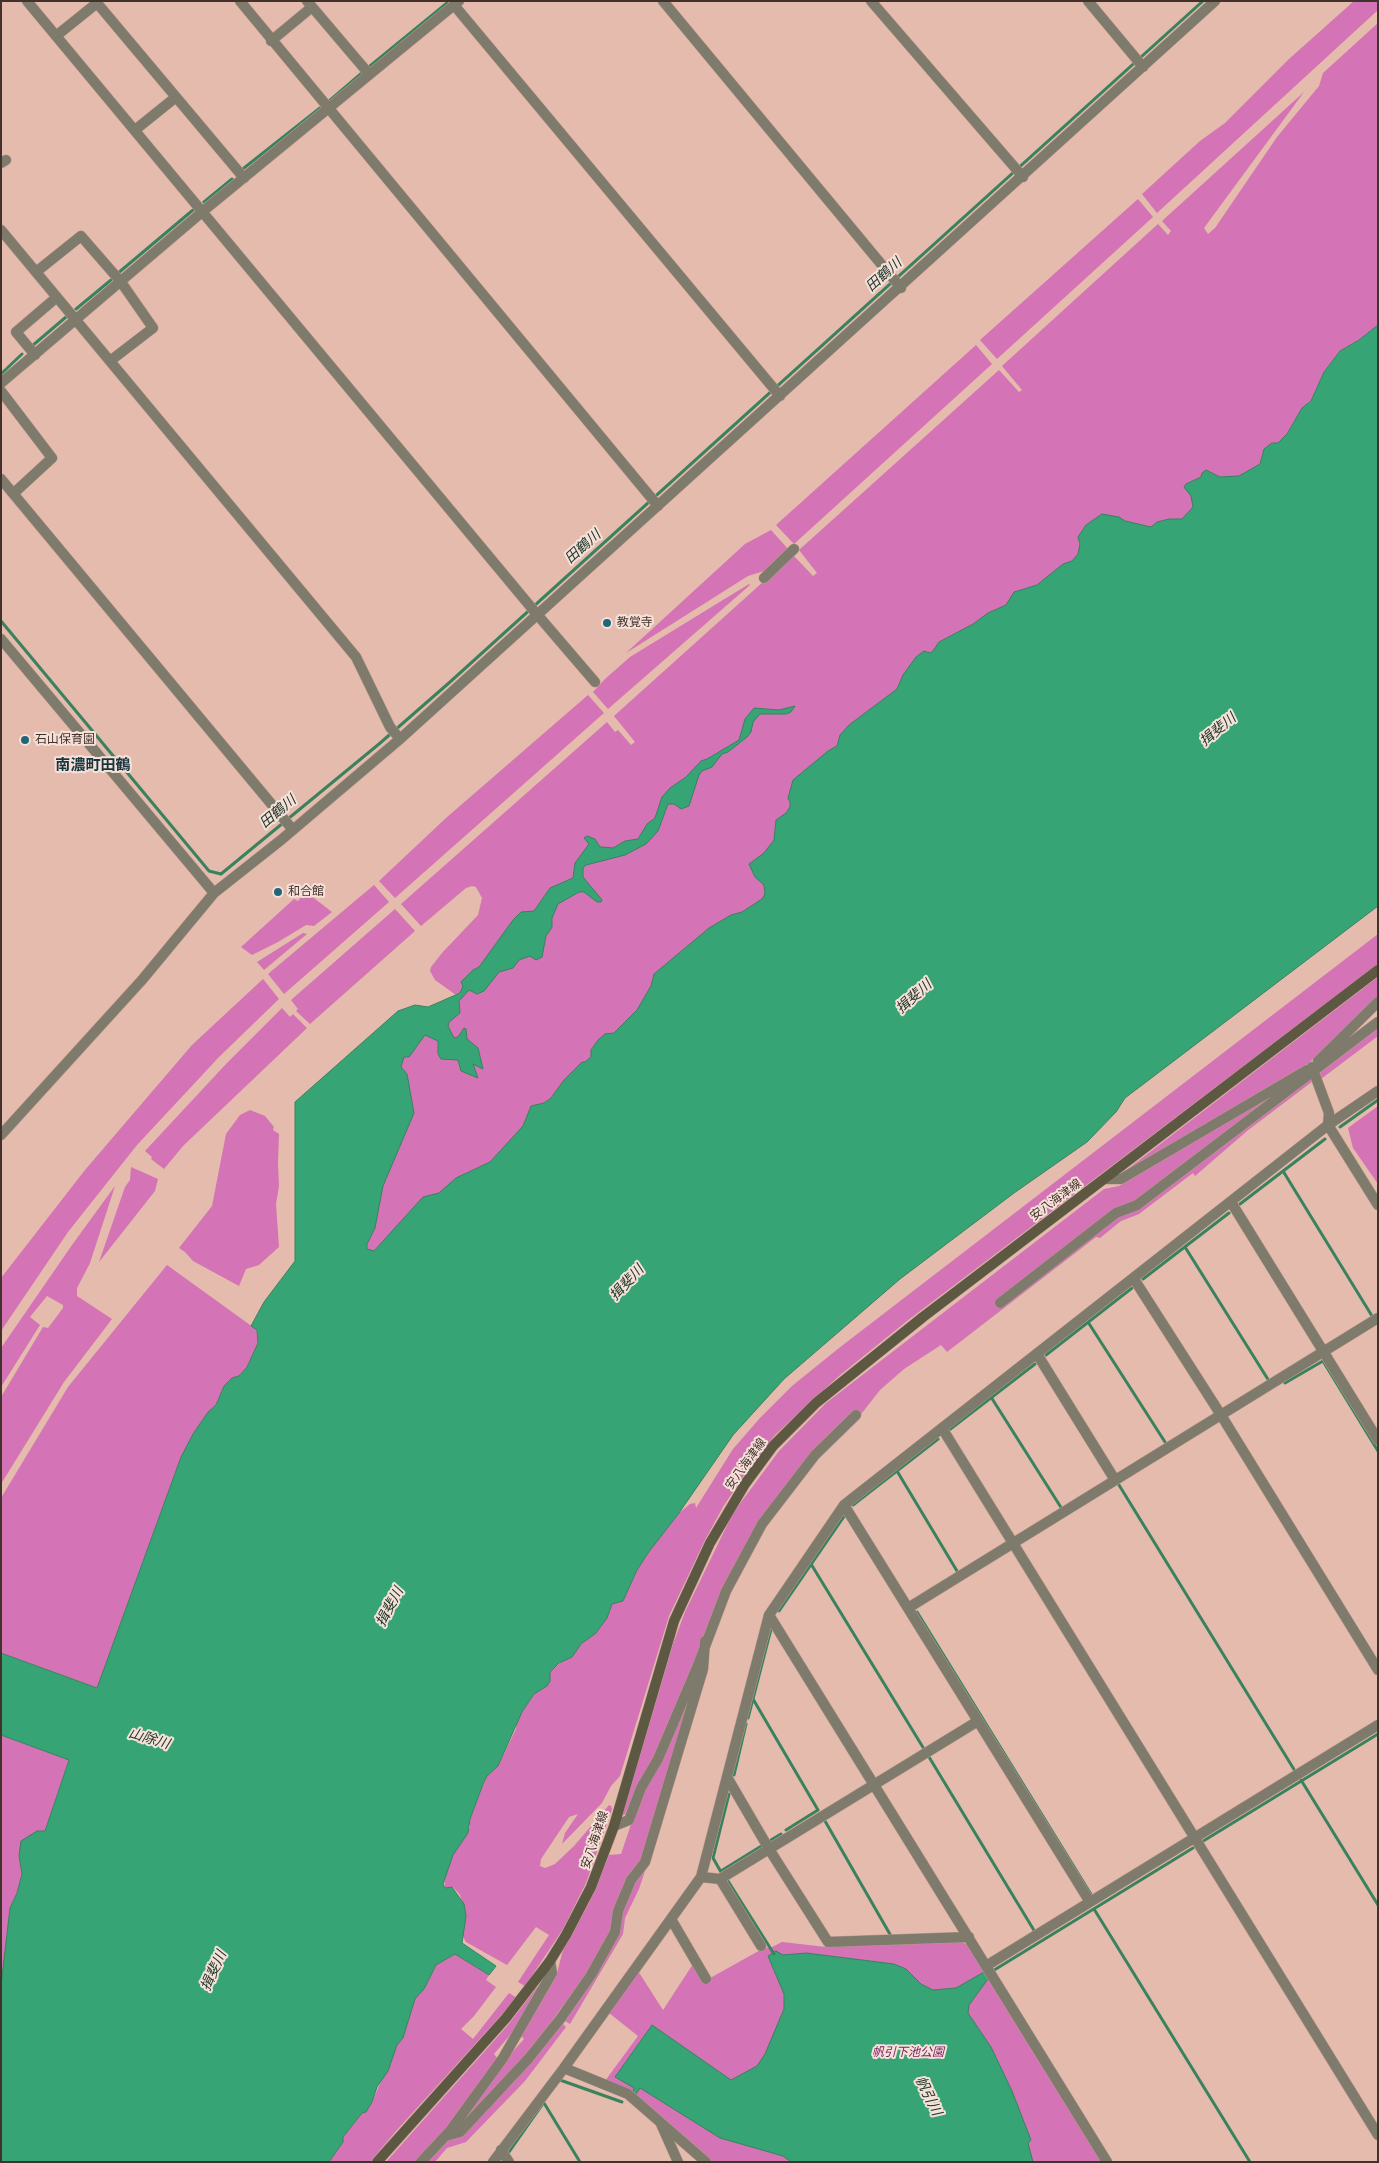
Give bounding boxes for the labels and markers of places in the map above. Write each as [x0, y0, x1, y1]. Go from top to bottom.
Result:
place label: 教覚寺 [617, 616, 653, 630]
marker: 教覚寺 [601, 617, 613, 629]
place label: 石山保育園 [35, 733, 95, 747]
marker: 石山保育園 [19, 734, 31, 746]
place label: 和合館 [288, 885, 324, 899]
marker: 和合館 [272, 886, 284, 898]

